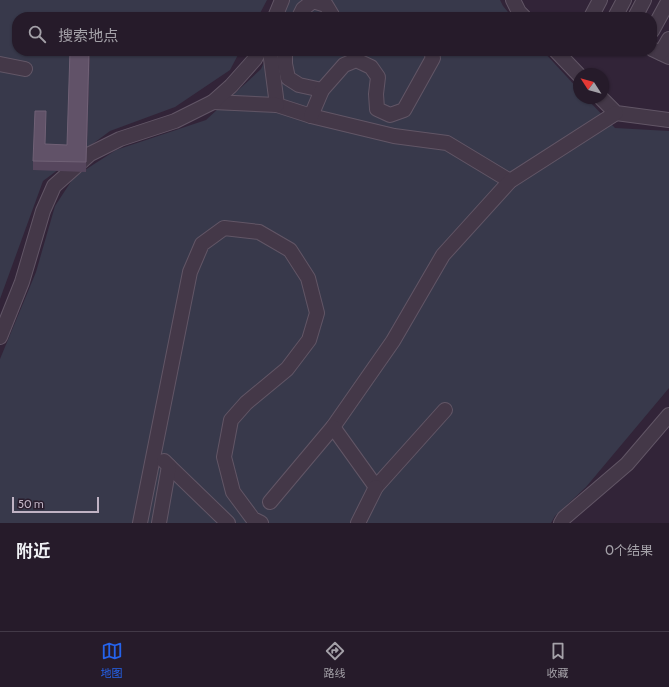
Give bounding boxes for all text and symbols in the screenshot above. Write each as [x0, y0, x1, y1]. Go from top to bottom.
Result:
search box [12, 12, 657, 56]
icon: search [26, 23, 48, 45]
text: 搜索地点 [58, 27, 118, 45]
north arrow [573, 68, 609, 104]
scale bar [12, 495, 99, 514]
text: 50 m [18, 497, 44, 511]
text: 附近 [16, 541, 50, 561]
text: 0个结果 [605, 542, 653, 558]
tab: 地图 [101, 640, 123, 680]
tab: 路线 [324, 640, 346, 680]
tab: 收藏 [547, 640, 569, 680]

